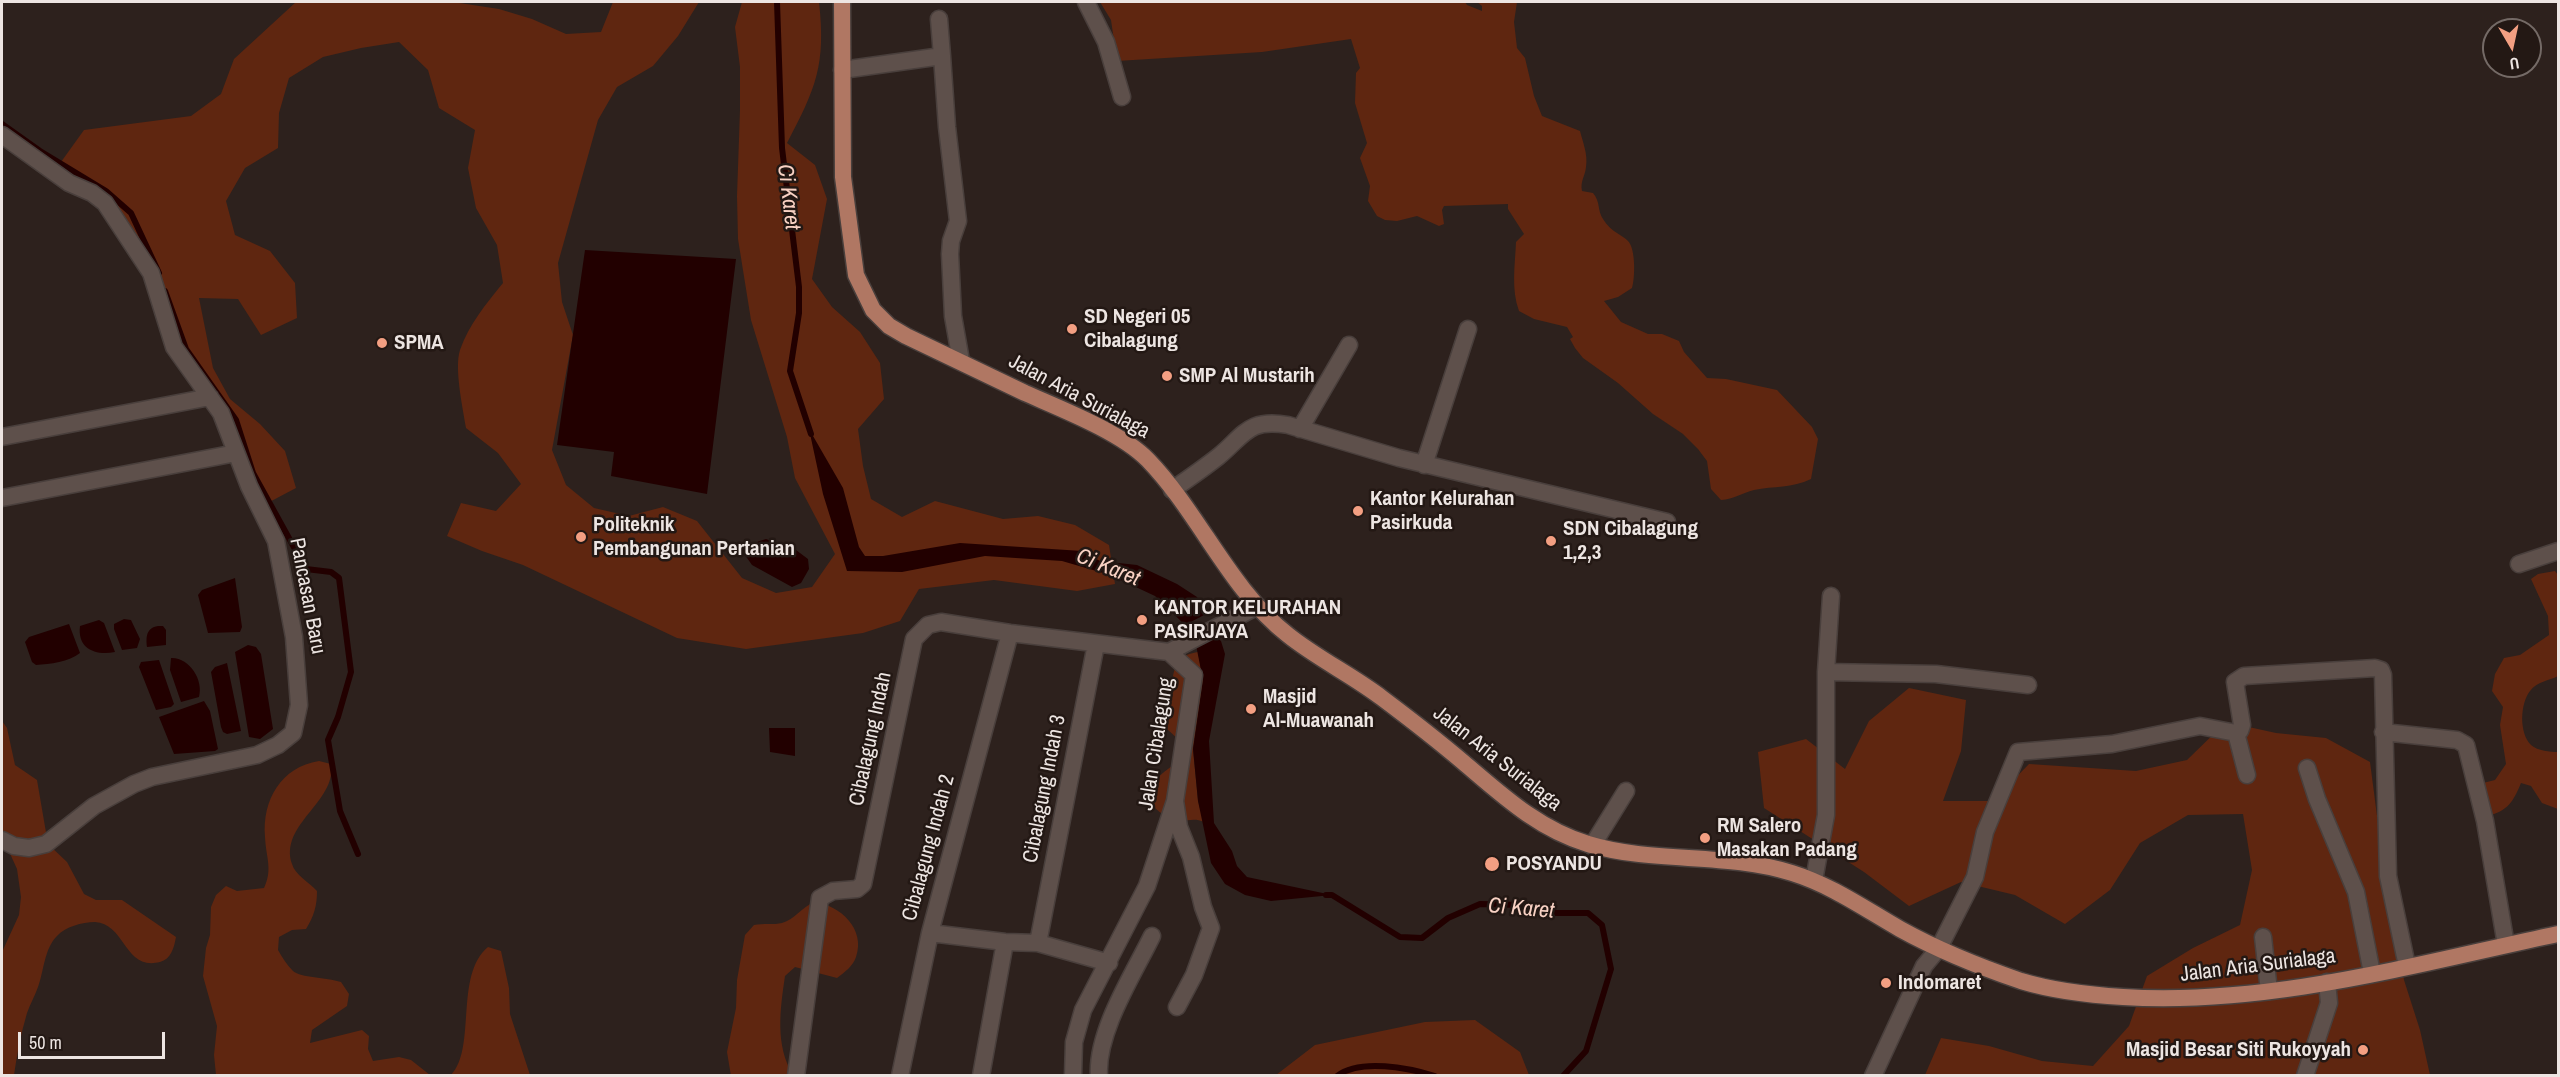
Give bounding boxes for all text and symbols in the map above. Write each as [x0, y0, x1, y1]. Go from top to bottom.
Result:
north arrow [2482, 18, 2542, 78]
text: U [2508, 52, 2521, 75]
water label: Ci Karet [771, 163, 805, 231]
place label: SD Negeri 05 Cibalagung [1084, 304, 1190, 354]
marker: SD Negeri 05 Cibalagung [1065, 322, 1079, 336]
place label: SPMA [394, 330, 444, 356]
marker: SPMA [375, 336, 389, 350]
street label: Jalan Aria Surialaga [1004, 349, 1154, 445]
place label: SMP Al Mustarih [1179, 363, 1315, 389]
marker: SMP Al Mustarih [1160, 369, 1174, 383]
place label: Kantor Kelurahan Pasirkuda [1370, 486, 1514, 536]
marker: Kantor Kelurahan Pasirkuda [1351, 504, 1365, 518]
place label: Politeknik Pembangunan Pertanian [593, 512, 795, 562]
place label: SDN Cibalagung 1,2,3 [1563, 516, 1698, 566]
marker: Politeknik Pembangunan Pertanian [574, 530, 588, 544]
marker: SDN Cibalagung 1,2,3 [1544, 534, 1558, 548]
street label: Pancasan Baru [283, 536, 331, 656]
water label: Ci Karet [1072, 543, 1144, 593]
place label: KANTOR KELURAHAN PASIRJAYA [1154, 595, 1341, 645]
marker: KANTOR KELURAHAN PASIRJAYA [1135, 613, 1149, 627]
street label: Cibalagung Indah [845, 670, 897, 808]
street label: Jalan Cibalagung [1134, 676, 1180, 812]
place label: Masjid Al-Muawanah [1263, 684, 1374, 734]
street label: Jalan Aria Surialaga [1428, 701, 1566, 817]
marker: Masjid Al-Muawanah [1244, 702, 1258, 716]
street label: Cibalagung Indah 3 [1018, 713, 1072, 865]
street label: Cibalagung Indah 2 [897, 772, 961, 924]
place label: RM Salero Masakan Padang [1717, 813, 1857, 863]
marker: RM Salero Masakan Padang [1698, 831, 1712, 845]
place label: POSYANDU [1506, 851, 1602, 877]
marker: POSYANDU [1483, 855, 1501, 873]
water label: Ci Karet [1487, 893, 1555, 925]
street label: Jalan Aria Surialaga [2179, 944, 2337, 988]
place label: Indomaret [1898, 970, 1981, 996]
marker: Indomaret [1879, 976, 1893, 990]
scale bar [21, 1020, 168, 1058]
text: 50 m [29, 1030, 62, 1055]
place label: Masjid Besar Siti Rukoyyah [2126, 1037, 2351, 1063]
marker: Masjid Besar Siti Rukoyyah [2356, 1043, 2370, 1057]

